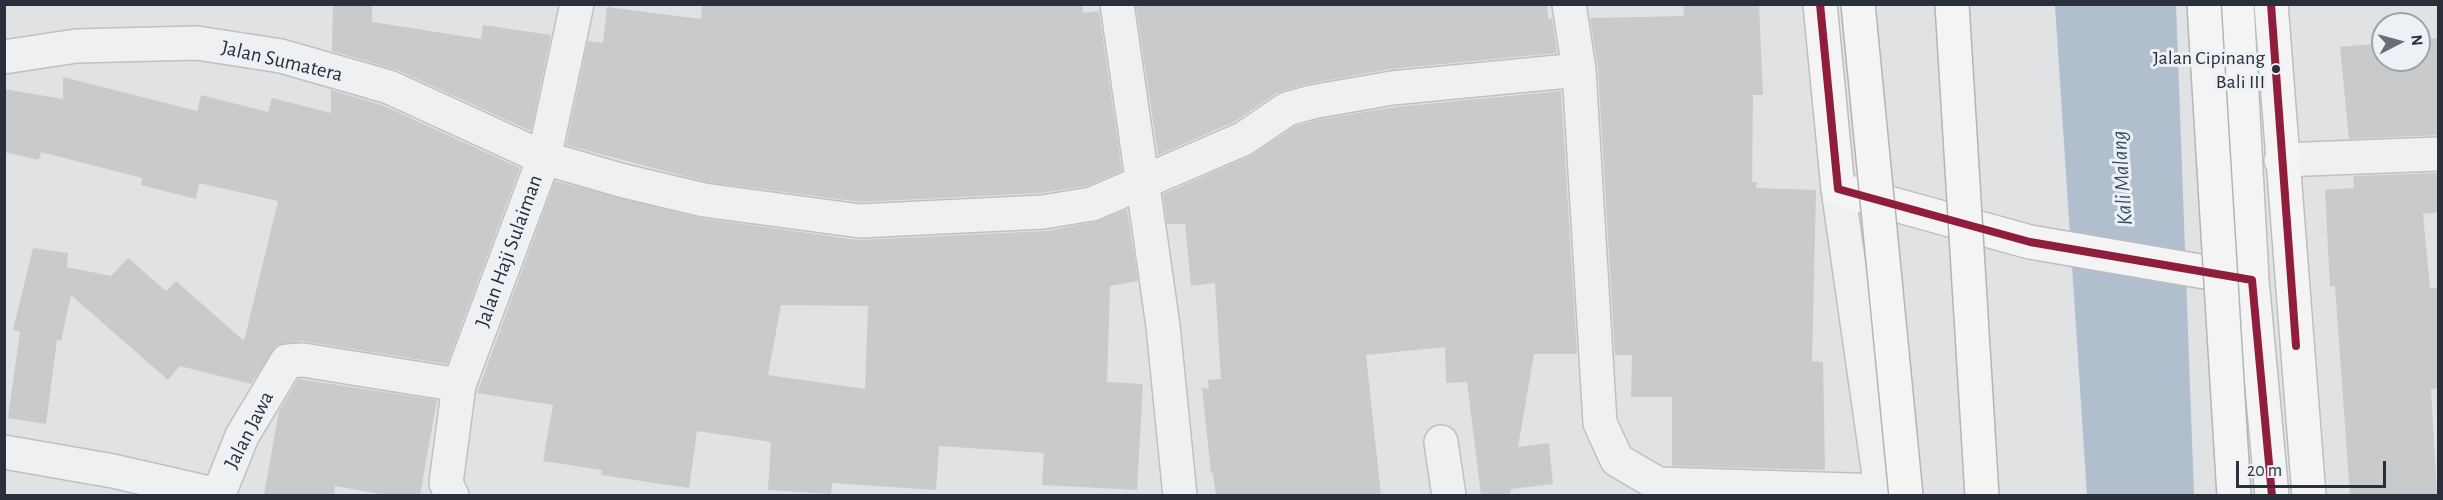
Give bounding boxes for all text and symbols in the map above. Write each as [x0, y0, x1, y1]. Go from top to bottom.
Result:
north arrow [2371, 12, 2431, 72]
text: N [2408, 34, 2425, 47]
street label: Jalan Sumatera [219, 35, 345, 87]
place label: Jalan Cipinang Bali III [2153, 46, 2265, 93]
marker: Jalan Cipinang Bali III [2270, 63, 2282, 75]
water label: Kali Malang [2106, 130, 2138, 226]
street label: Jalan Haji Sulaiman [470, 171, 548, 331]
street label: Jalan Jawa [219, 387, 279, 473]
scale bar [2239, 449, 2389, 487]
text: 20 m [2247, 462, 2282, 480]

